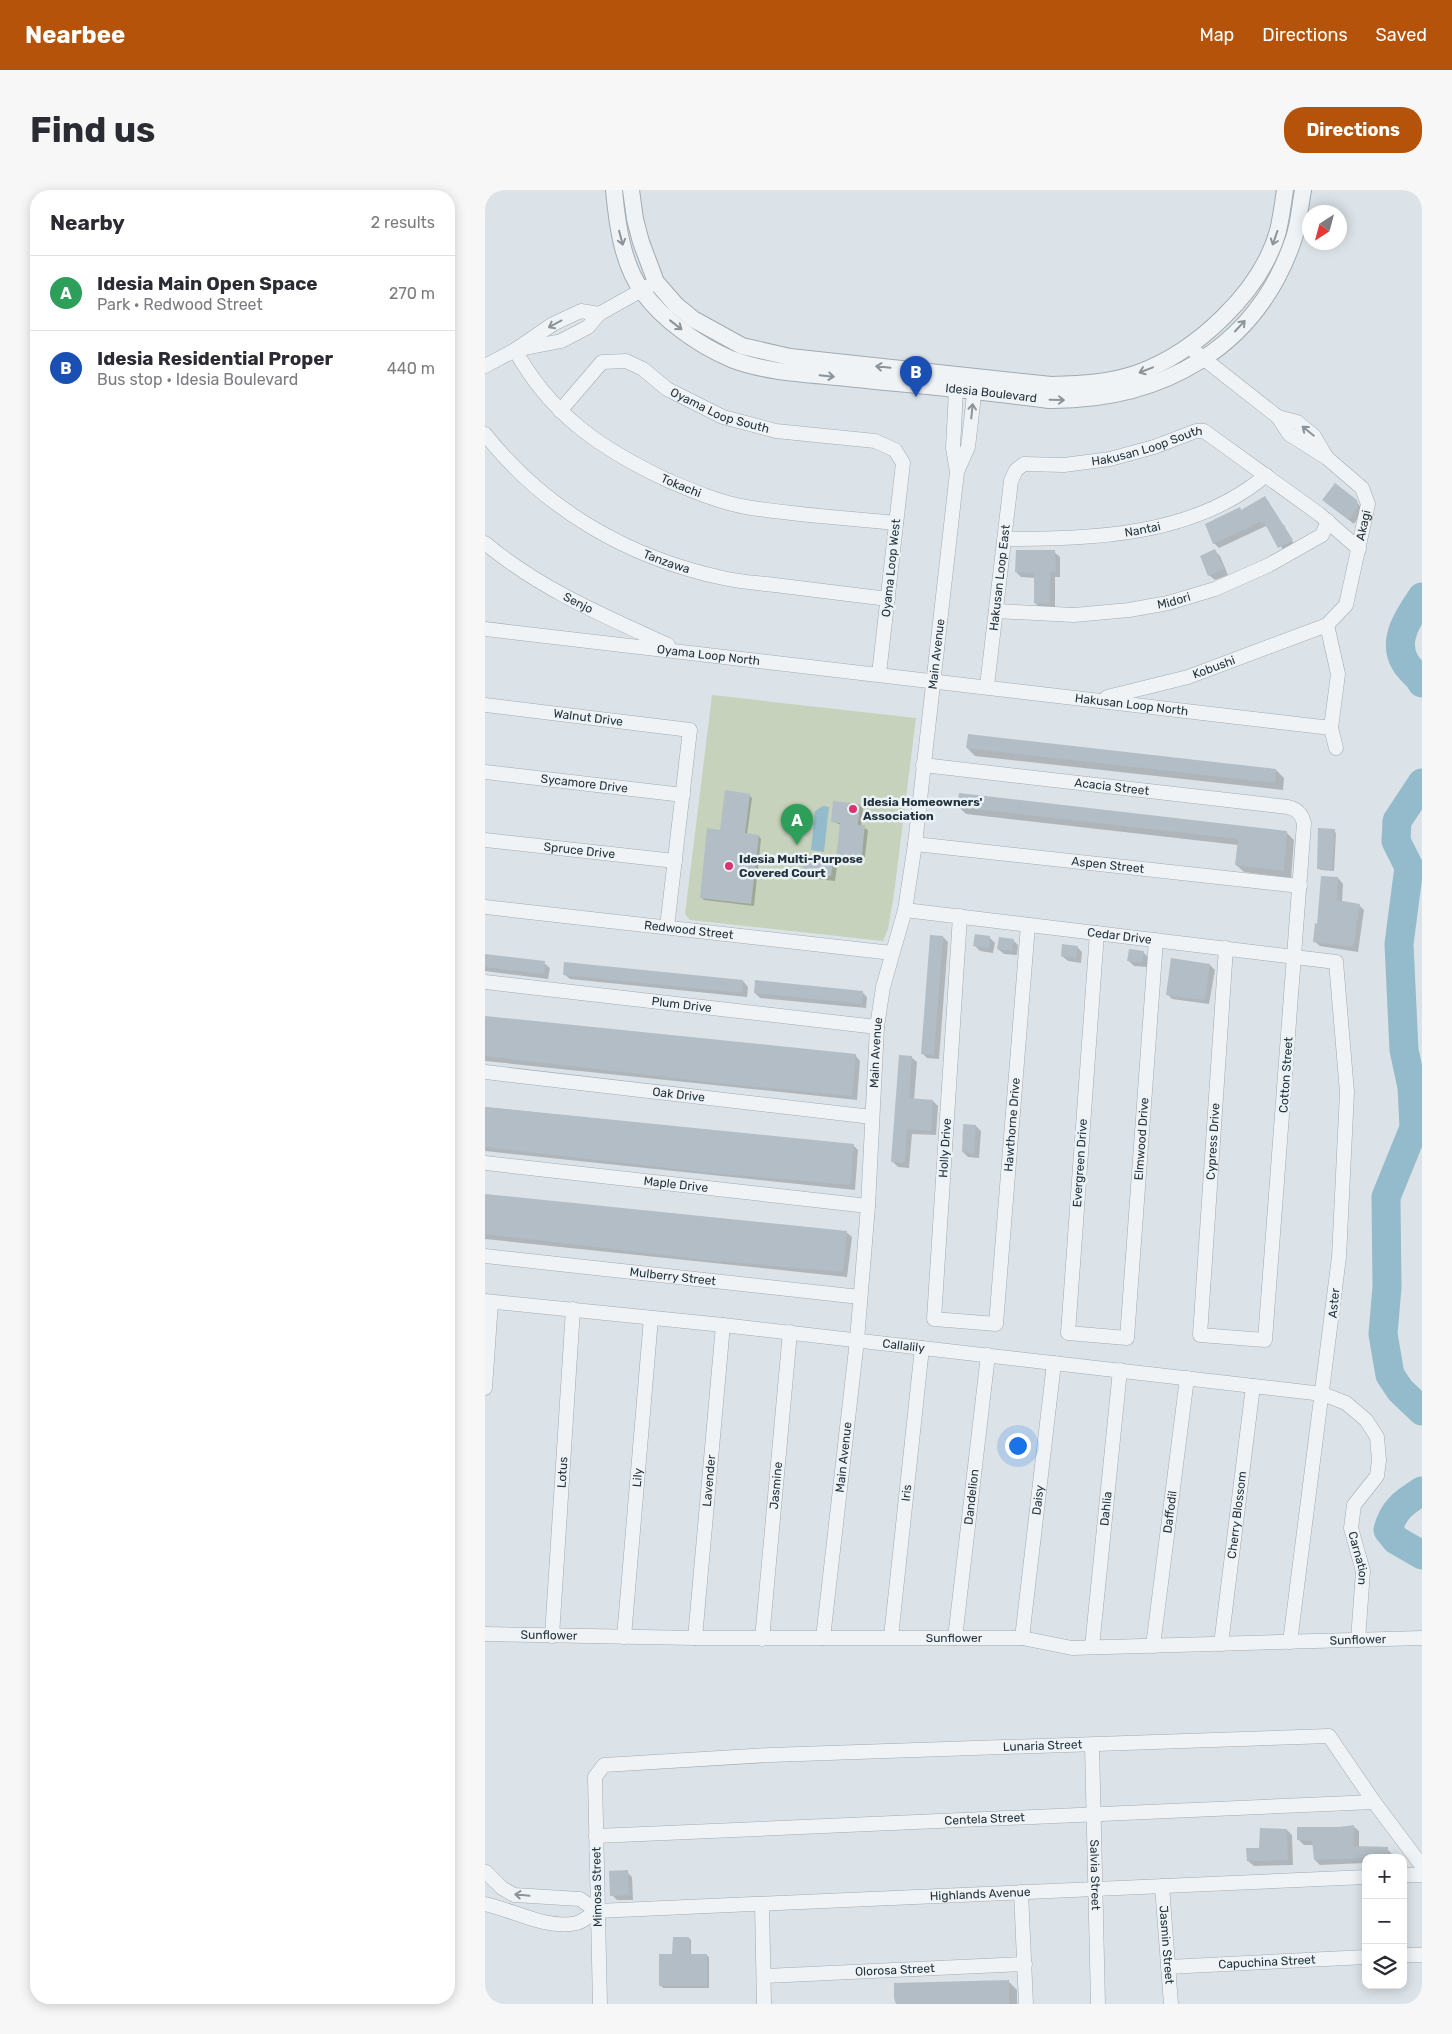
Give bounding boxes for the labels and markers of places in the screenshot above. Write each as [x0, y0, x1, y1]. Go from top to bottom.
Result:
pin: B [900, 356, 932, 397]
place label: Idesia Homeowners' Association [863, 795, 983, 823]
marker: Idesia Homeowners' Association [847, 803, 859, 815]
pin: A [781, 804, 813, 845]
place label: Idesia Multi-Purpose Covered Court [739, 852, 863, 880]
marker: Idesia Multi-Purpose Covered Court [723, 860, 735, 872]

